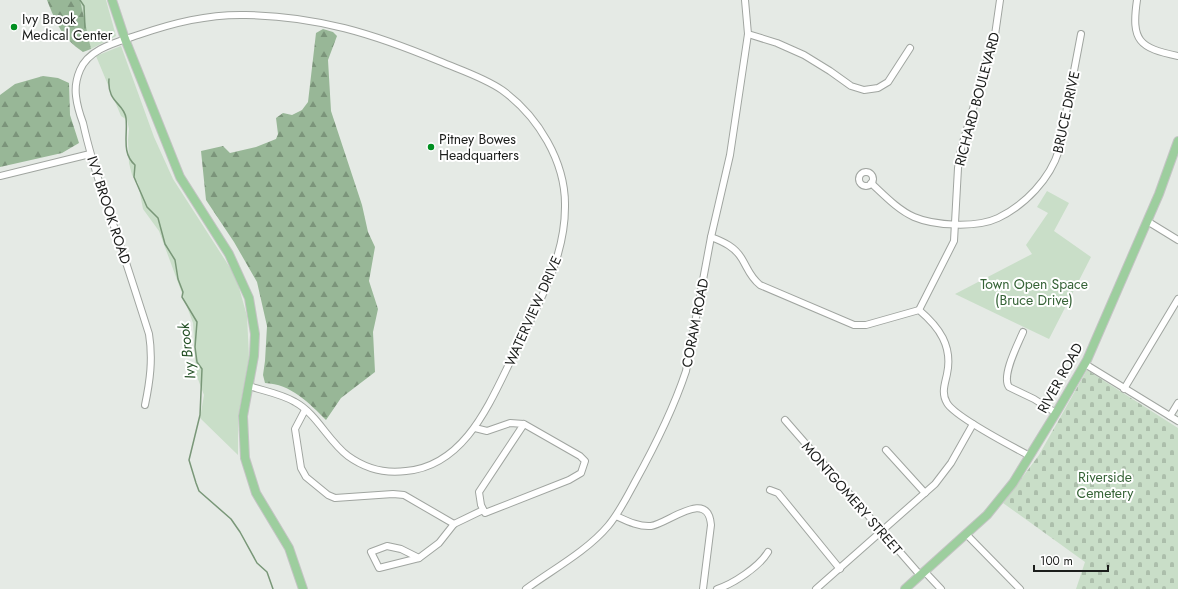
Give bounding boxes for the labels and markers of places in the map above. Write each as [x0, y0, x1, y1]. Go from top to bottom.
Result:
place label: Ivy Brook Medical Center [22, 9, 113, 45]
marker: Ivy Brook Medical Center [9, 22, 19, 32]
place label: Pitney Bowes Headquarters [439, 129, 519, 165]
marker: Pitney Bowes Headquarters [426, 142, 436, 152]

